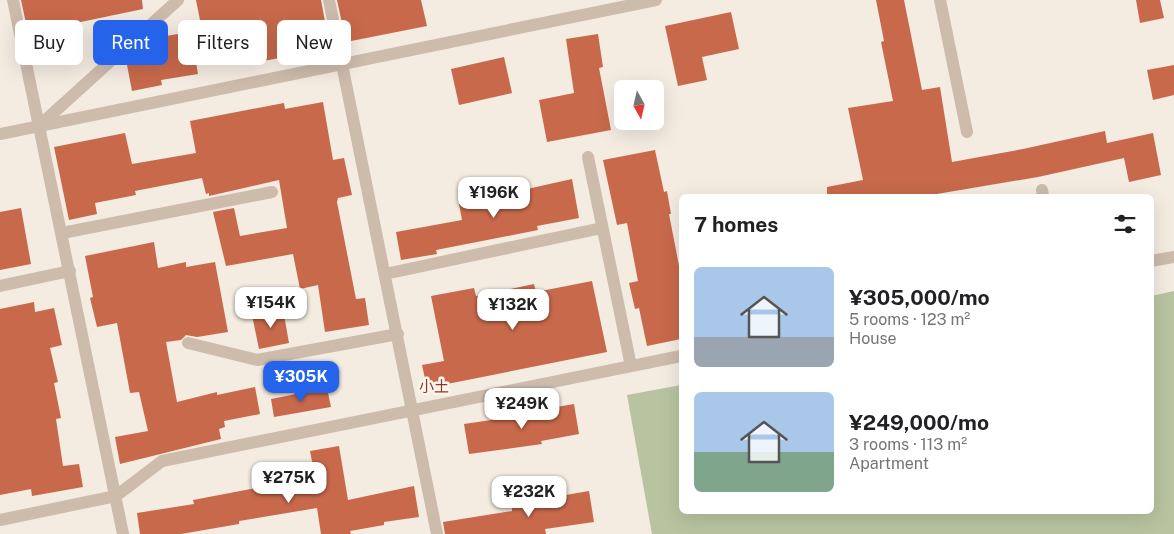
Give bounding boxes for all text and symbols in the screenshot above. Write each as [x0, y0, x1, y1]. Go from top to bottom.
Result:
chip: Buy [15, 20, 83, 65]
chip: Rent [93, 20, 168, 65]
chip: Filters [178, 20, 267, 65]
chip: New [277, 20, 351, 65]
north arrow [614, 80, 664, 130]
map controls [614, 80, 664, 130]
pin: ¥196K [459, 176, 529, 219]
text: ¥196K [469, 183, 519, 202]
icon: filters [1111, 210, 1139, 238]
text: 7 homes [694, 212, 778, 237]
text: ¥305,000/mo [849, 285, 990, 310]
pin: ¥154K [236, 286, 306, 329]
icon: home [734, 287, 794, 347]
pin: ¥132K [478, 288, 548, 331]
text: ¥154K [246, 293, 296, 312]
text: ¥132K [488, 295, 538, 314]
text: 5 rooms · 123 m² [849, 310, 970, 329]
text: House [849, 329, 897, 348]
pin: ¥305K [266, 360, 336, 403]
text: ¥305K [274, 367, 328, 386]
district label: 小土 [419, 378, 449, 395]
pin: ¥249K [487, 388, 557, 430]
text: ¥249K [495, 394, 549, 413]
text: ¥249,000/mo [849, 410, 989, 435]
icon: home [734, 412, 794, 472]
text: 3 rooms · 113 m² [849, 435, 967, 454]
text: Apartment [849, 454, 929, 473]
pin: ¥275K [254, 462, 324, 504]
text: ¥275K [263, 468, 316, 487]
pin: ¥232K [494, 476, 564, 518]
text: ¥232K [503, 482, 555, 501]

